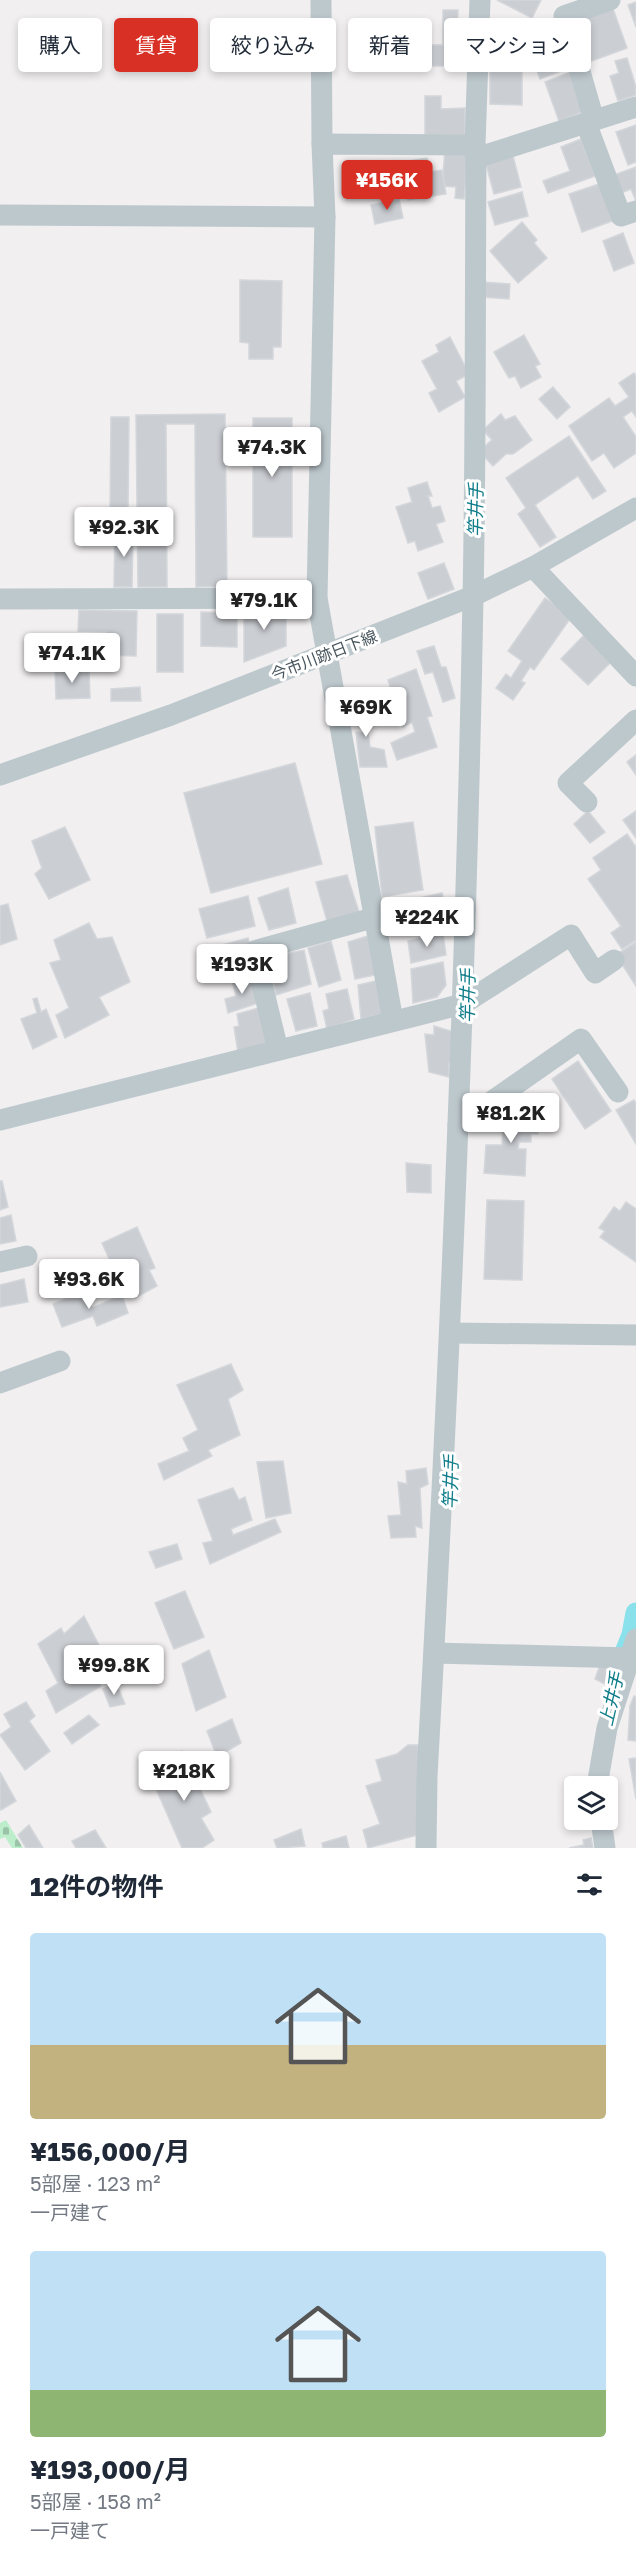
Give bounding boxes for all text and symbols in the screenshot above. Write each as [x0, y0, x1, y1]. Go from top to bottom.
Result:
chip: 購入 [18, 18, 102, 72]
chip: 賃貸 [114, 18, 198, 72]
chip: 絞り込み [210, 18, 336, 72]
chip: 新着 [348, 18, 432, 72]
chip: マンション [444, 18, 591, 72]
pin: ¥156K [345, 160, 429, 211]
text: ¥156K [356, 167, 418, 191]
pin: ¥74.3K [223, 427, 321, 478]
text: ¥74.3K [237, 434, 307, 458]
water label: 竿井手 [464, 482, 486, 537]
pin: ¥92.3K [75, 507, 173, 558]
text: ¥92.3K [88, 514, 160, 538]
pin: ¥79.1K [215, 580, 313, 631]
text: ¥79.1K [230, 587, 298, 611]
street label: 今市川跡日下線 [268, 626, 380, 684]
pin: ¥74.1K [23, 633, 121, 684]
text: ¥74.1K [38, 640, 106, 664]
pin: ¥69K [330, 687, 402, 738]
text: ¥69K [339, 694, 393, 718]
pin: ¥224K [385, 897, 469, 948]
text: ¥224K [395, 904, 459, 928]
pin: ¥193K [200, 944, 284, 995]
text: ¥193K [211, 951, 273, 975]
water label: 竿井手 [456, 968, 478, 1023]
pin: ¥81.2K [462, 1093, 560, 1144]
text: ¥81.2K [476, 1100, 546, 1124]
pin: ¥93.6K [40, 1259, 138, 1310]
text: ¥93.6K [53, 1266, 125, 1290]
water label: 竿井手 [438, 1454, 462, 1509]
pin: ¥99.8K [65, 1645, 163, 1696]
text: ¥99.8K [78, 1652, 150, 1676]
water label: 上井手 [594, 1669, 628, 1728]
pin: ¥218K [142, 1751, 226, 1802]
text: ¥218K [153, 1758, 216, 1782]
map controls [564, 1776, 618, 1830]
button: layers [564, 1776, 618, 1830]
icon: filters [573, 1868, 606, 1901]
text: 12件の物件 [30, 1871, 163, 1902]
icon: home [264, 1972, 372, 2080]
text: ¥156,000/月 [30, 2136, 190, 2167]
text: 5部屋 · 123 m² [30, 2171, 161, 2195]
text: 一戸建て [30, 2200, 110, 2224]
icon: home [264, 2290, 372, 2398]
text: ¥193,000/月 [30, 2454, 190, 2485]
text: 5部屋 · 158 m² [30, 2489, 161, 2513]
text: 一戸建て [30, 2518, 110, 2542]

